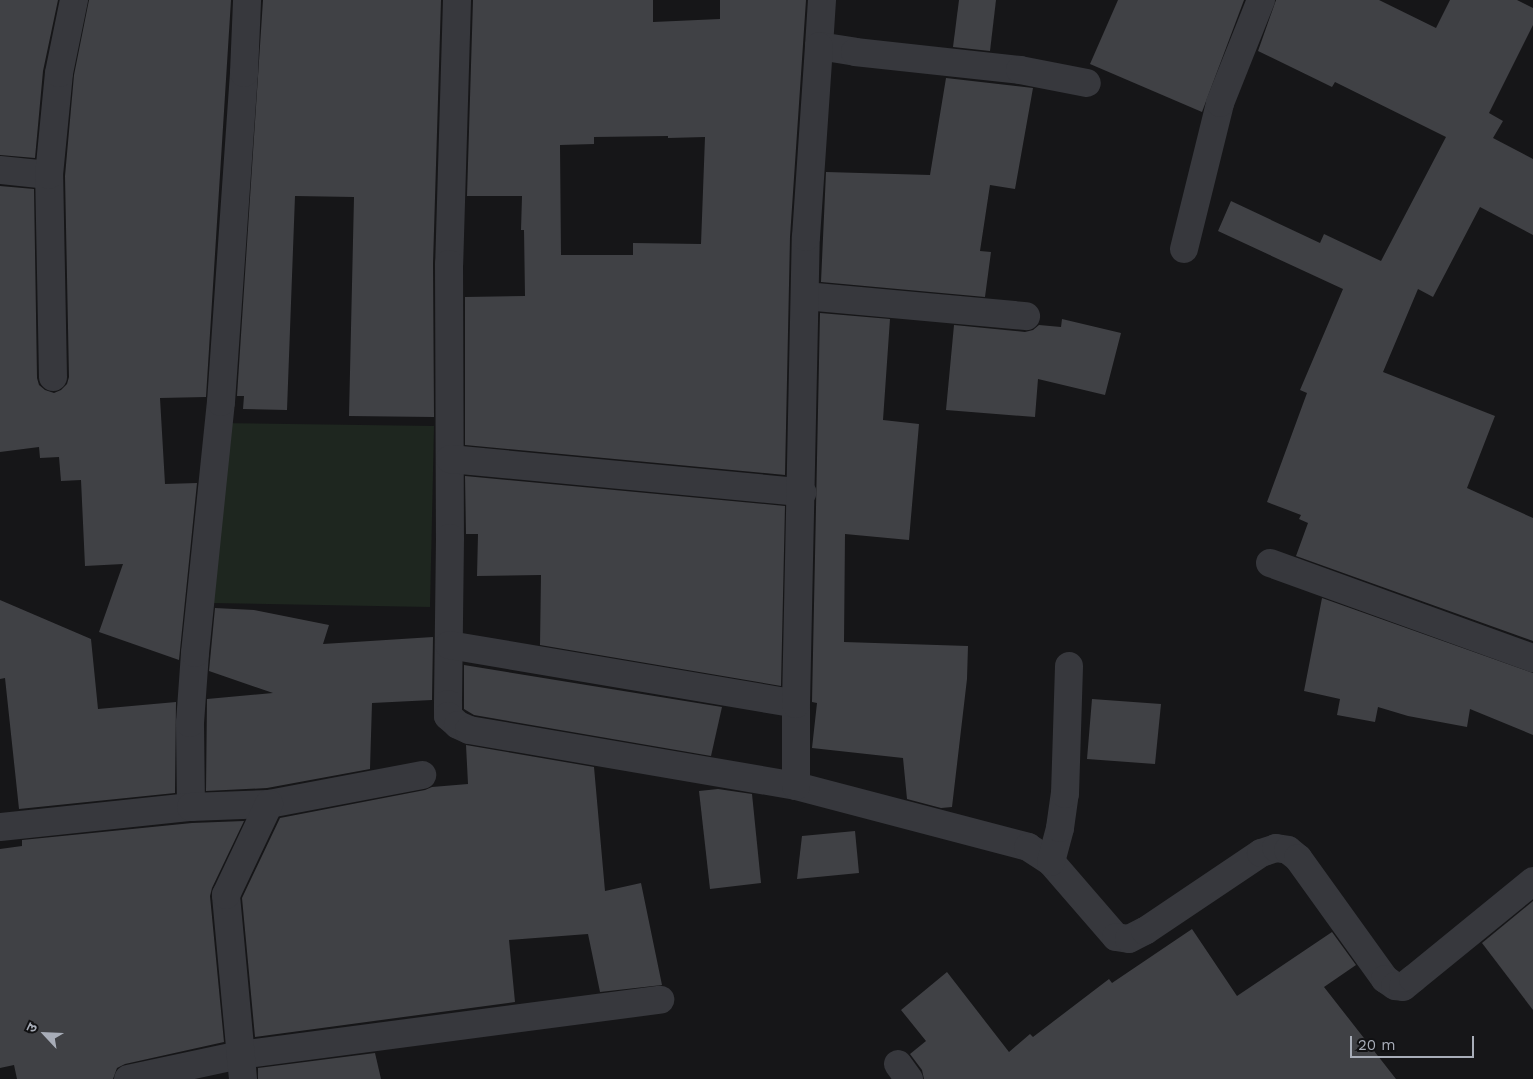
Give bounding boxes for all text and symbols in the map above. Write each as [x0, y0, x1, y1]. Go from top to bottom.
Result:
north arrow [20, 1009, 70, 1059]
text: उ [22, 1021, 40, 1035]
scale bar [1353, 1026, 1477, 1058]
text: 20 m [1358, 1036, 1396, 1054]

